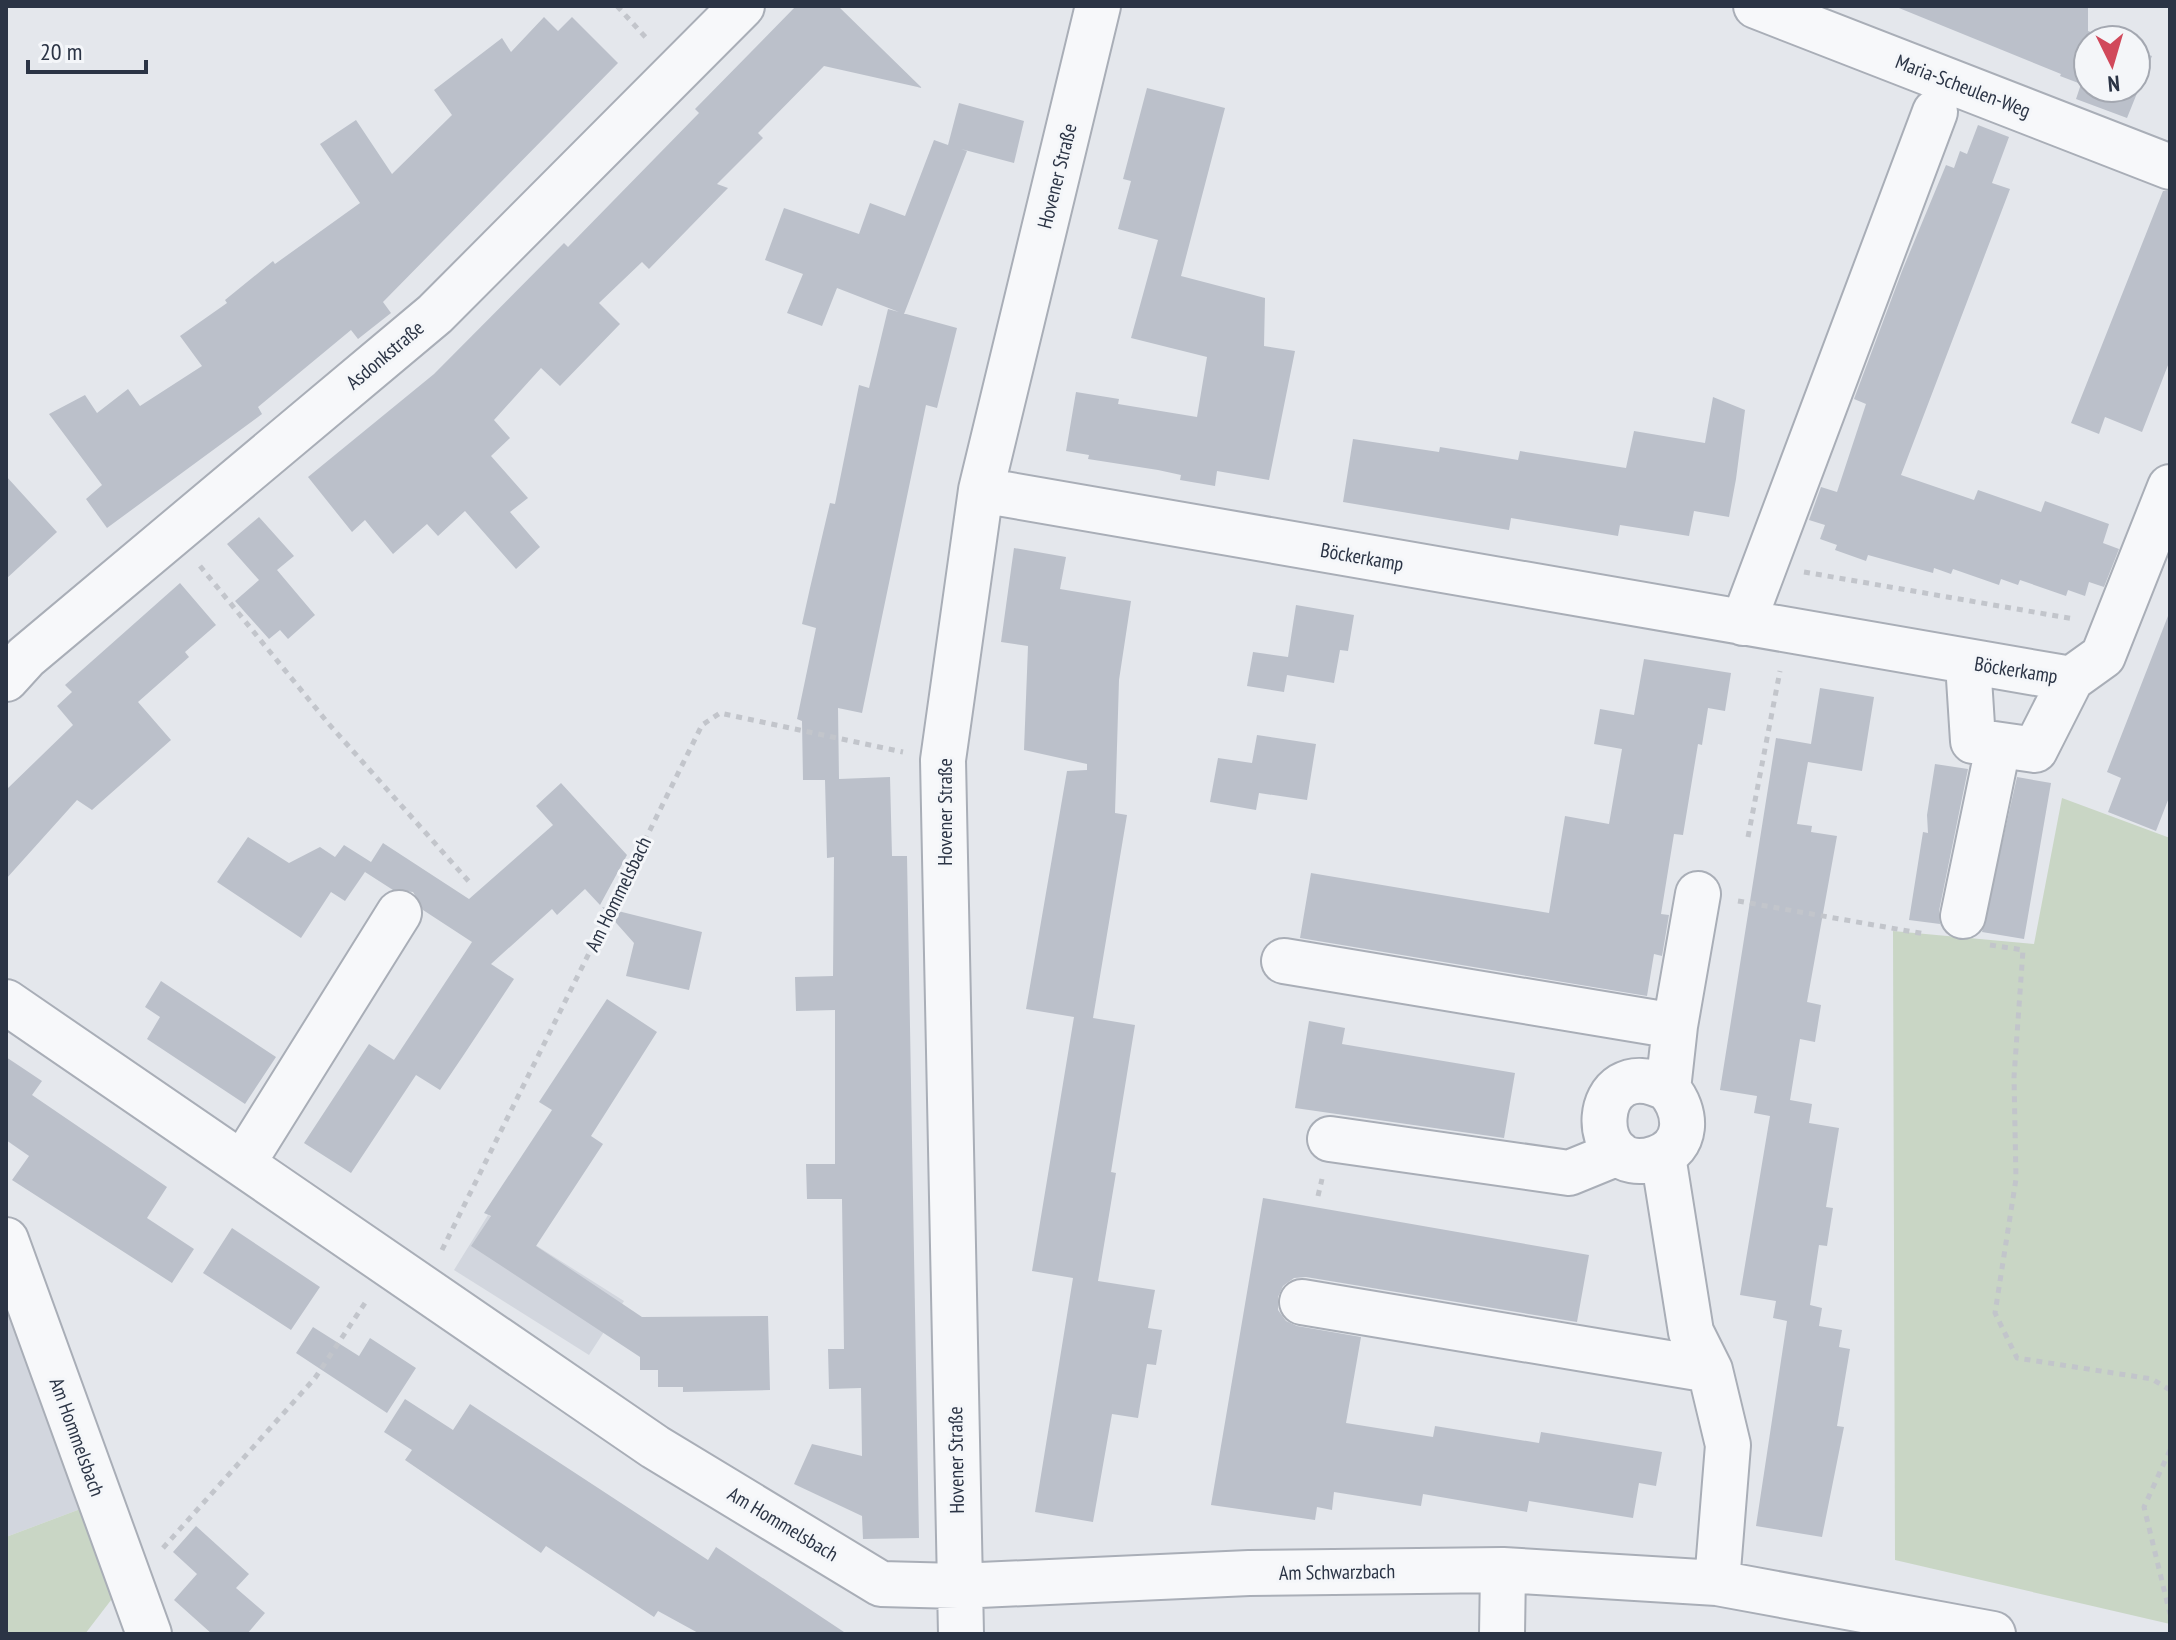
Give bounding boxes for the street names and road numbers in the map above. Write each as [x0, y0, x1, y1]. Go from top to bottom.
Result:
street label: Maria-Scheulen-Weg [1892, 48, 2034, 124]
street label: Hovener Straße [1031, 121, 1083, 231]
street label: Asdonkstraße [341, 315, 429, 395]
street label: Böckerkamp [1318, 537, 1406, 577]
street label: Böckerkamp [1972, 651, 2060, 689]
street label: Hovener Straße [932, 758, 958, 866]
street label: Am Hommelsbach [579, 832, 657, 956]
street label: Am Hommelsbach [44, 1374, 110, 1500]
street label: Hovener Straße [942, 1406, 970, 1514]
street label: Am Hommelsbach [723, 1481, 843, 1567]
street label: Am Schwarzbach [1279, 1558, 1395, 1586]

